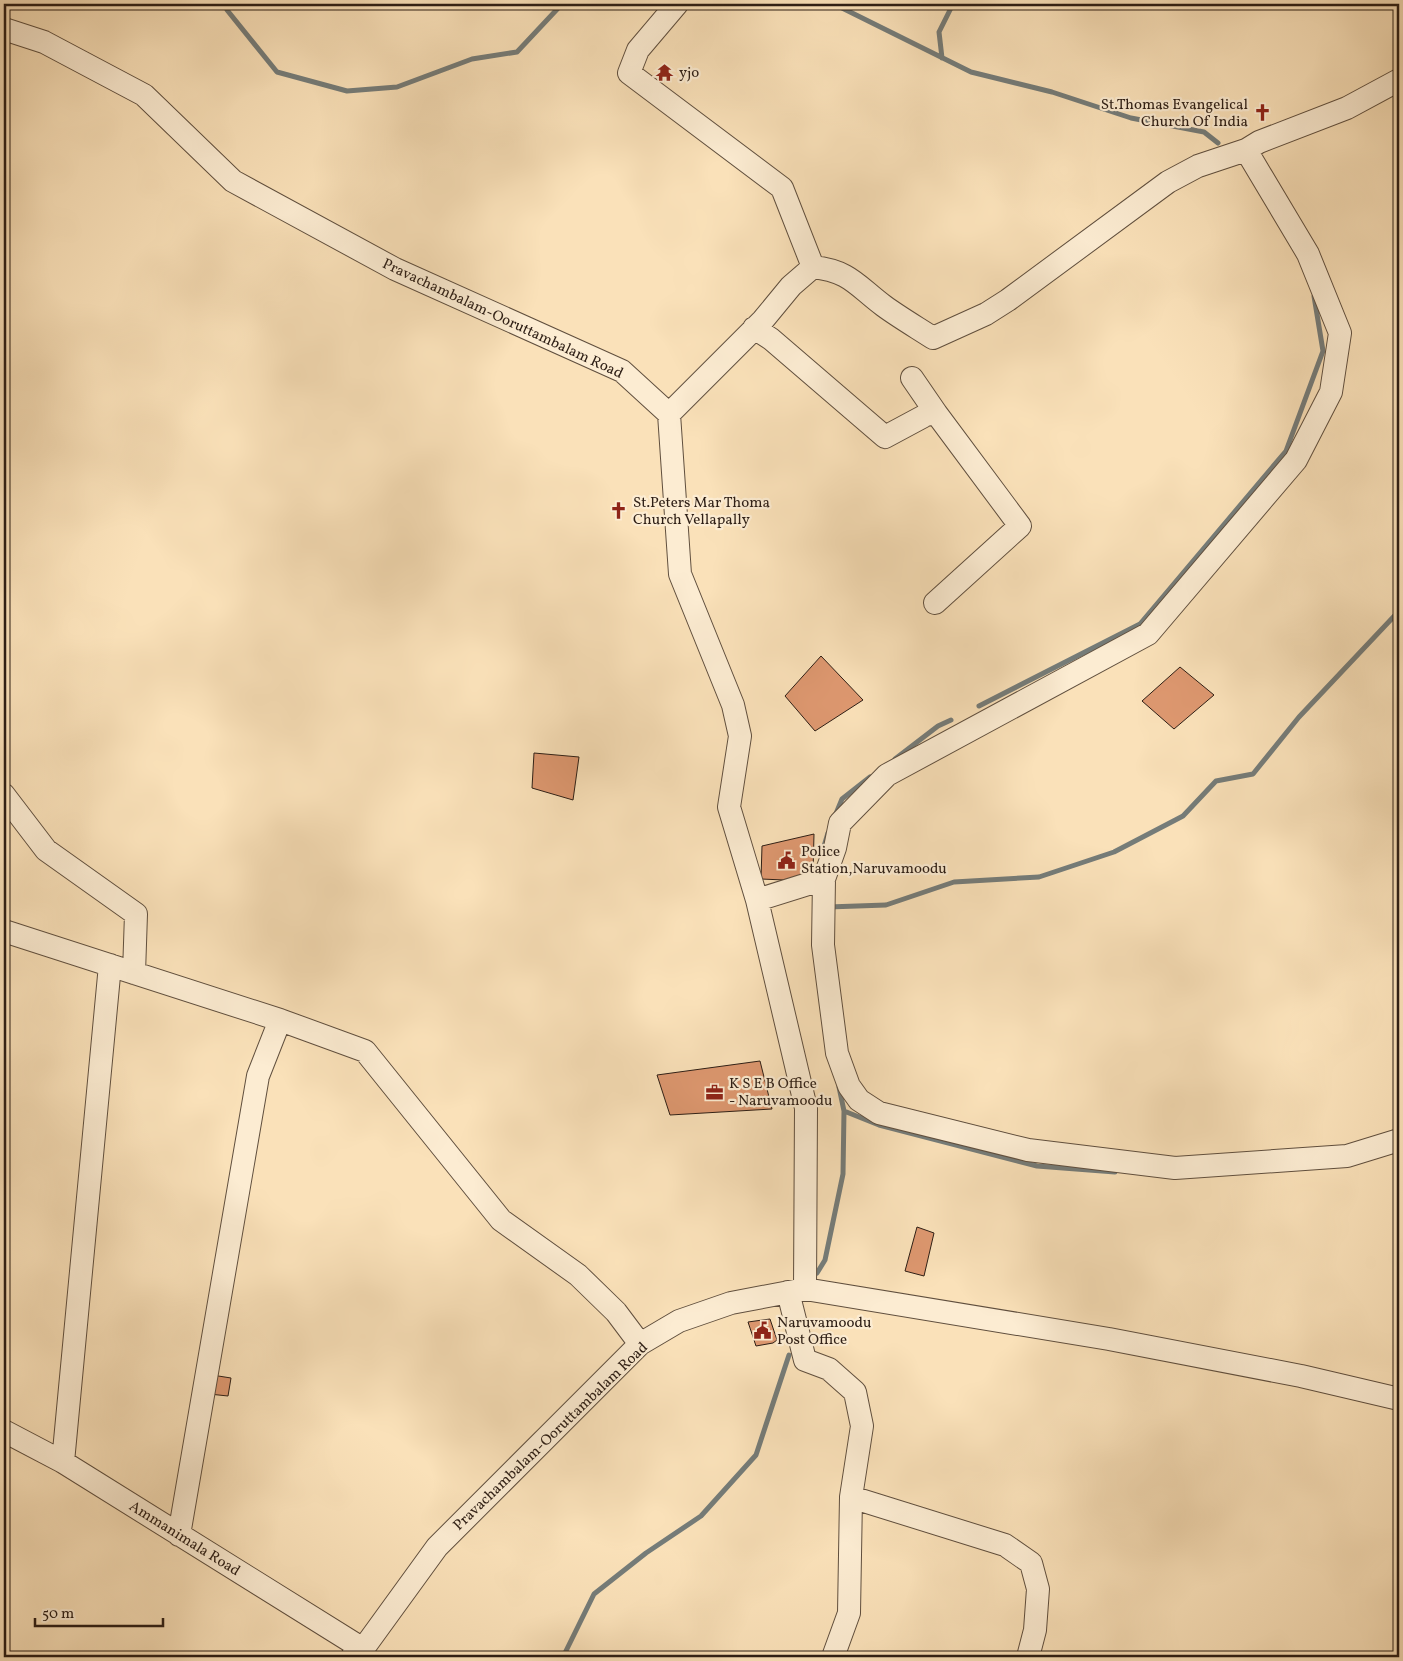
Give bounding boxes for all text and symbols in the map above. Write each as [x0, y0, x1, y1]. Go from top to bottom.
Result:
temple icon: yjo [655, 62, 675, 82]
place label: yjo [679, 63, 699, 84]
place label: St.Thomas Evangelical Church Of India [1101, 95, 1248, 133]
church icon: St.Thomas Evangelical Church Of India [1252, 103, 1272, 123]
street label: Pravachambalam-Ooruttambalam Road [379, 254, 626, 385]
place label: St.Peters Mar Thoma Church Vellapally [633, 493, 770, 531]
church icon: St.Peters Mar Thoma Church Vellapally [609, 501, 629, 521]
place label: Police Station,Naruvamoodu [801, 842, 947, 880]
public building icon: Police Station,Naruvamoodu [777, 850, 797, 870]
place label: K S E B Office - Naruvamoodu [729, 1074, 832, 1112]
office icon: K S E B Office - Naruvamoodu [705, 1082, 725, 1102]
place label: Naruvamoodu Post Office [777, 1313, 871, 1351]
public building icon: Naruvamoodu Post Office [753, 1321, 773, 1341]
street label: Pravachambalam-Ooruttambalam Road [449, 1338, 653, 1536]
street label: Ammanimala Road [125, 1497, 244, 1582]
scale bar [35, 1596, 162, 1628]
text: 50 m [42, 1604, 74, 1625]

